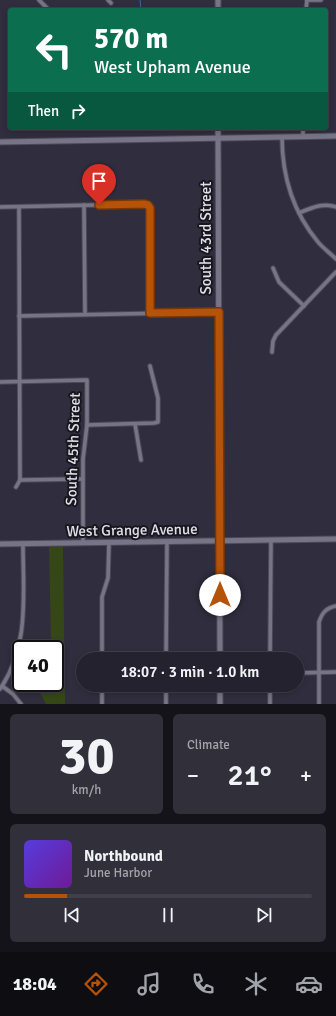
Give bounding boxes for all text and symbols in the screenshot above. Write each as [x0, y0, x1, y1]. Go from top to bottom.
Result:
text: 570 m [94, 22, 168, 56]
icon: left [28, 24, 80, 76]
text: West Upham Avenue [94, 56, 251, 78]
icon: right [67, 100, 89, 122]
text: Then [28, 102, 59, 120]
pin [82, 164, 116, 205]
icon: arrive [88, 170, 110, 192]
street label: South 43rd Street [197, 182, 215, 294]
street label: South 45th Street [62, 392, 84, 506]
street label: West Grange Avenue [66, 520, 198, 540]
position arrow [199, 574, 241, 616]
speed limit sign: 40 [12, 640, 64, 692]
text: 18:07 · 3 min · 1.0 km [121, 663, 259, 681]
text: 30 [58, 724, 115, 788]
text: Climate [187, 737, 230, 753]
text: 21° [228, 757, 271, 794]
text: − [187, 762, 199, 789]
text: + [300, 762, 312, 789]
text: km/h [72, 782, 101, 798]
text: Northbound [84, 847, 163, 865]
text: June Harbor [84, 865, 152, 881]
icon: previous [61, 904, 83, 926]
icon: pause [157, 904, 179, 926]
icon: next [253, 904, 275, 926]
icon: directions [82, 970, 110, 998]
icon: music [135, 970, 163, 998]
icon: phone [189, 970, 217, 998]
icon: climate [242, 970, 270, 998]
icon: car [295, 970, 323, 998]
text: 18:04 [13, 973, 57, 995]

